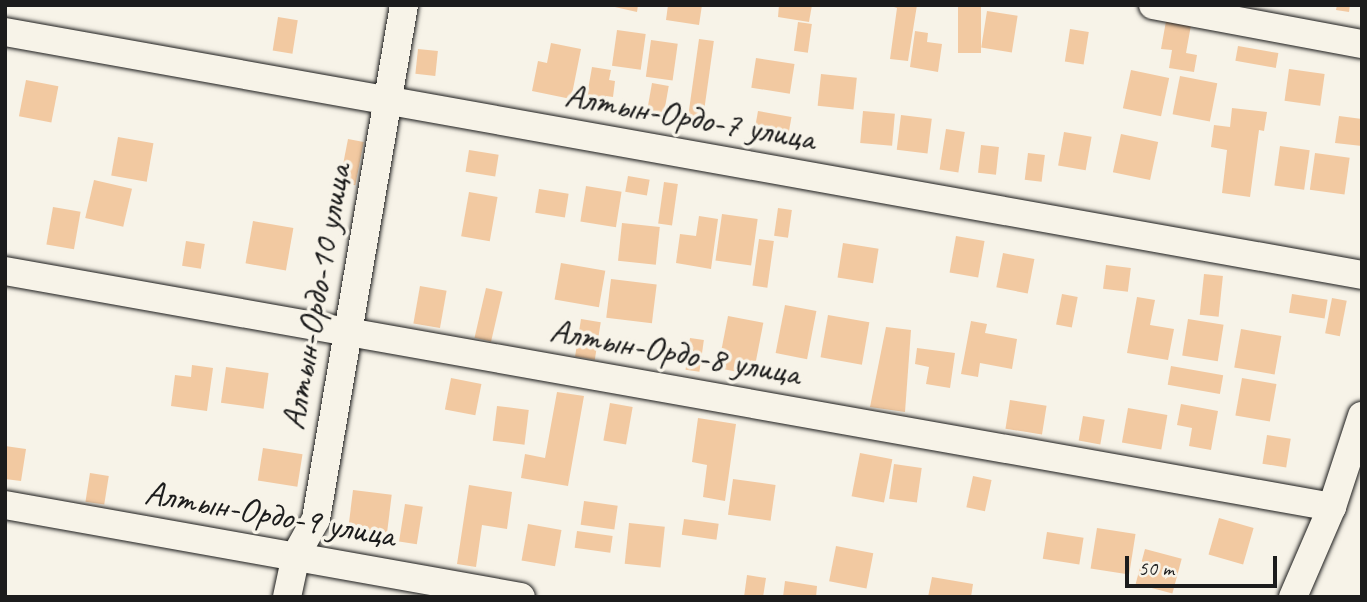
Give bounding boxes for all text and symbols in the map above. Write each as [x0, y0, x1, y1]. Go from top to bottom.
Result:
street label: Алтын-Ордо-7 улица [562, 74, 818, 160]
street label: Алтын-Ордо-10 улица [272, 161, 360, 433]
street label: Алтын-Ордо-8 улица [547, 309, 803, 395]
street label: Алтын-Ордо-9 улица [142, 471, 398, 557]
scale bar [1129, 542, 1281, 586]
text: 50 m [1138, 555, 1174, 581]

